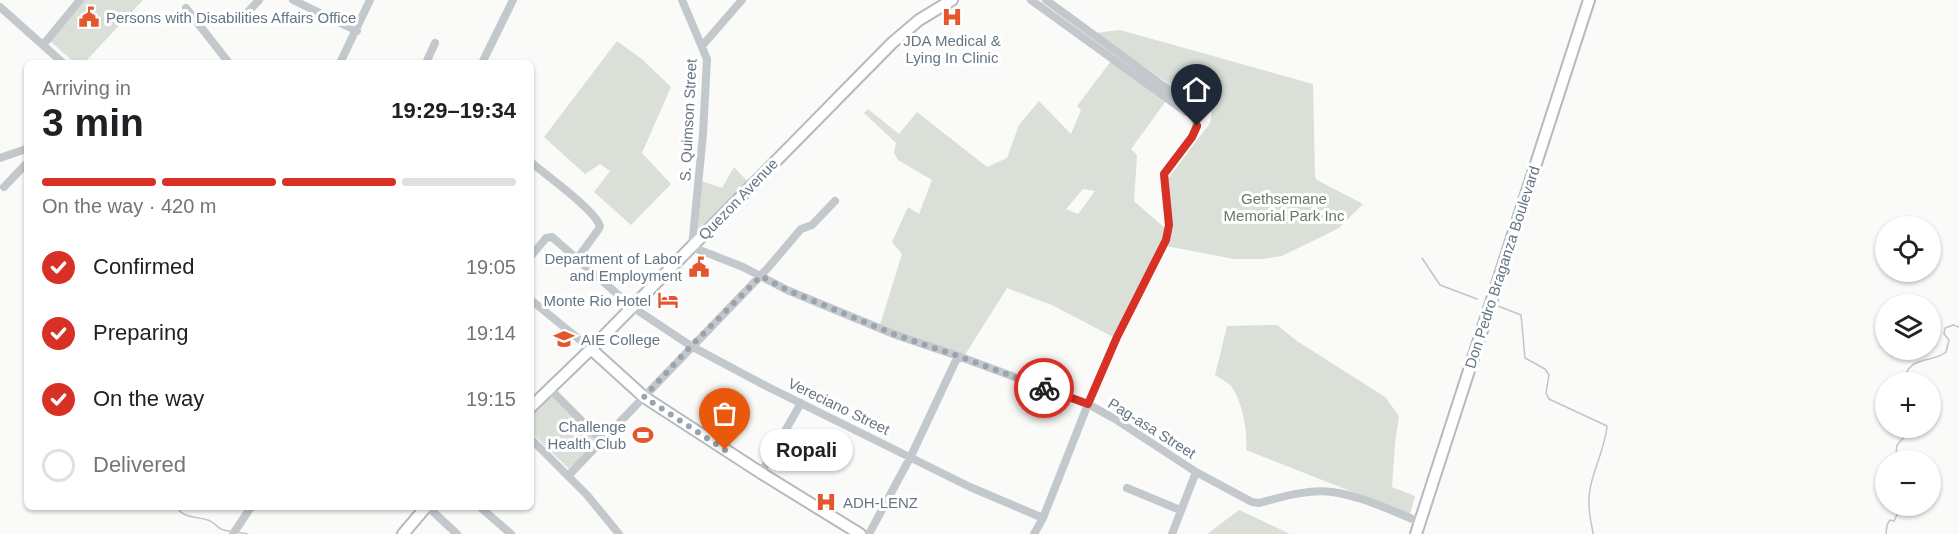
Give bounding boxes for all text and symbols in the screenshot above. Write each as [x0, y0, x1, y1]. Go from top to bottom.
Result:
public building icon: Persons with Disabilities Affairs Office [77, 5, 101, 29]
hospital icon: JDA Medical & Lying In Clinic [940, 5, 964, 29]
place label: Persons with Disabilities Affairs Office [106, 9, 356, 26]
place label: JDA Medical & Lying In Clinic [903, 32, 1001, 66]
street label: S. Quimson Street [676, 58, 700, 182]
pin [1171, 64, 1222, 126]
icon: home [1180, 73, 1213, 106]
text: Arriving in [42, 77, 131, 99]
text: 19:29–19:34 [391, 98, 516, 123]
text: 3 min [42, 101, 144, 144]
street label: Quezon Avenue [695, 155, 781, 243]
street label: Don Pedro Braganza Boulevard [1461, 164, 1543, 370]
park label: Gethsemane Memorial Park Inc [1224, 190, 1345, 224]
text: On the way · 420 m [42, 195, 217, 217]
map controls [1875, 216, 1941, 516]
button: locate [1875, 216, 1941, 282]
place label: Department of Labor and Employment [544, 250, 683, 284]
icon: check [42, 251, 75, 284]
text: Confirmed [93, 254, 194, 279]
public building icon: Department of Labor and Employment [687, 255, 711, 279]
text: 19:05 [466, 256, 516, 278]
hotel icon: Monte Rio Hotel [656, 288, 680, 312]
place label: Monte Rio Hotel [543, 292, 651, 309]
button: layers [1875, 294, 1941, 360]
icon: check [42, 317, 75, 350]
text: Preparing [93, 320, 188, 345]
text: 19:14 [466, 322, 516, 344]
school or university icon: AIE College [552, 327, 576, 351]
place label: AIE College [581, 331, 660, 348]
courier [1014, 358, 1074, 418]
icon: bike [1028, 372, 1061, 405]
button: + [1875, 372, 1941, 438]
street label: Vereciano Street [785, 374, 893, 438]
icon: check [42, 383, 75, 416]
text: On the way [93, 386, 204, 411]
text: 19:15 [466, 388, 516, 410]
pin [699, 388, 750, 450]
street label: Pag-asa Street [1105, 394, 1200, 462]
icon: bag [708, 397, 741, 430]
place label: Challenge Health Club [548, 418, 626, 452]
sports icon: Challenge Health Club [631, 423, 655, 447]
callout: Ropali [761, 429, 854, 471]
text: Ropali [776, 439, 837, 461]
button: − [1875, 450, 1941, 516]
text: Delivered [93, 452, 186, 477]
hospital icon: ADH-LENZ [814, 490, 838, 514]
place label: ADH-LENZ [843, 494, 918, 511]

